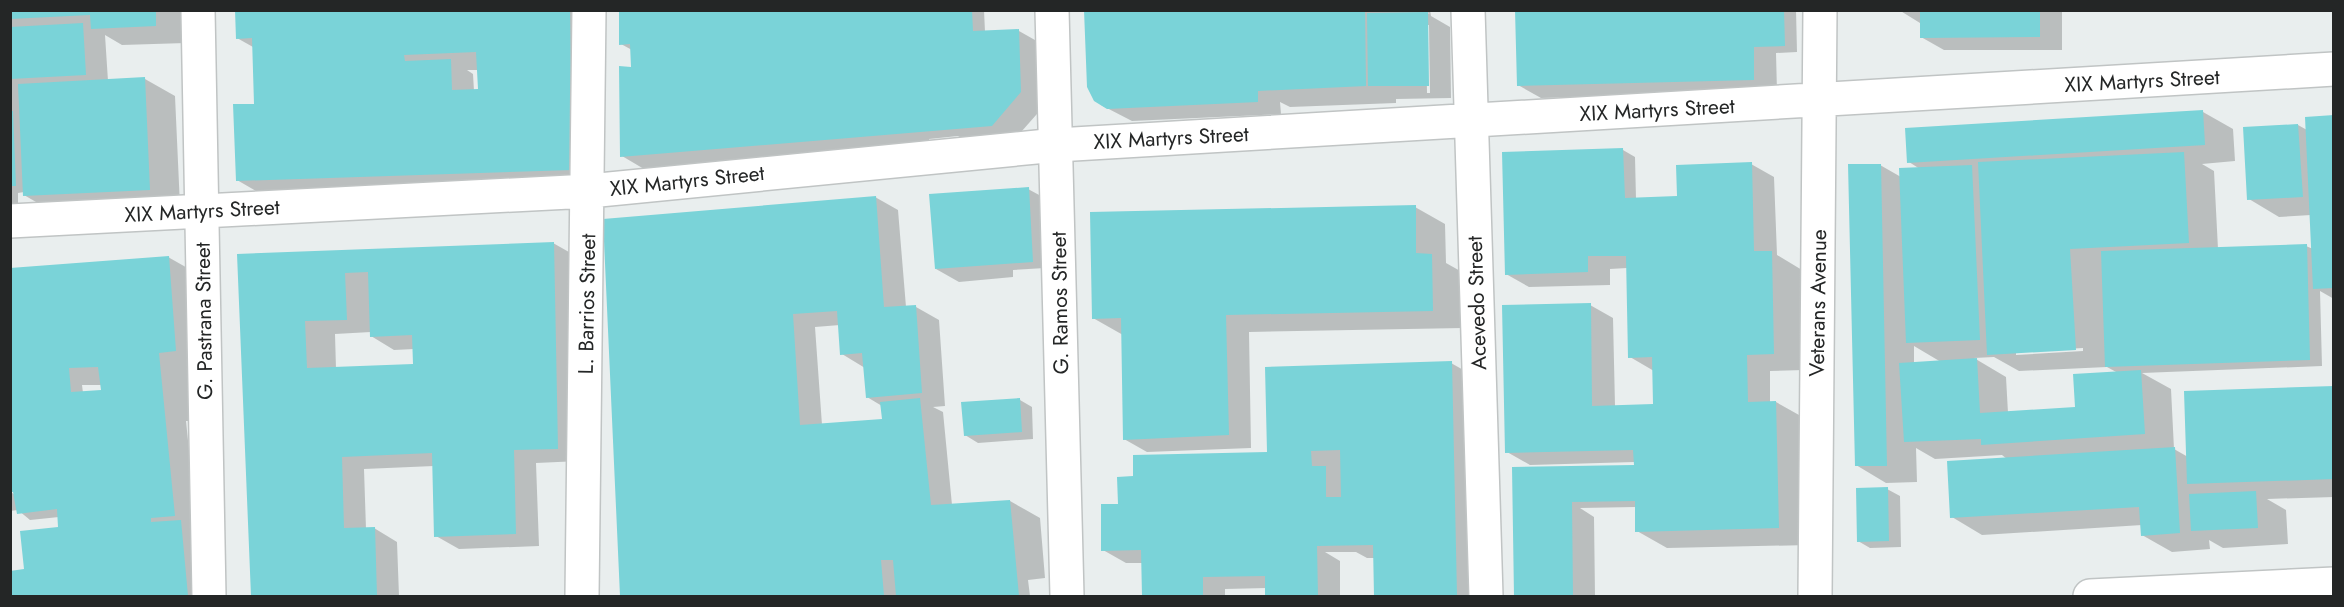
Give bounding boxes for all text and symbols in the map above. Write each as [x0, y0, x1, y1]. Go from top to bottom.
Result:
street label: XIX Martyrs Street [2064, 62, 2220, 100]
street label: XIX Martyrs Street [1579, 91, 1735, 129]
street label: XIX Martyrs Street [1093, 119, 1249, 157]
street label: XIX Martyrs Street [608, 158, 766, 204]
street label: XIX Martyrs Street [124, 192, 280, 230]
street label: Veterans Avenue [1802, 229, 1834, 377]
street label: G. Ramos Street [1044, 231, 1076, 375]
street label: L. Barrios Street [571, 233, 603, 375]
street label: Acevedo Street [1460, 236, 1494, 370]
street label: G. Pastrana Street [188, 242, 220, 400]

